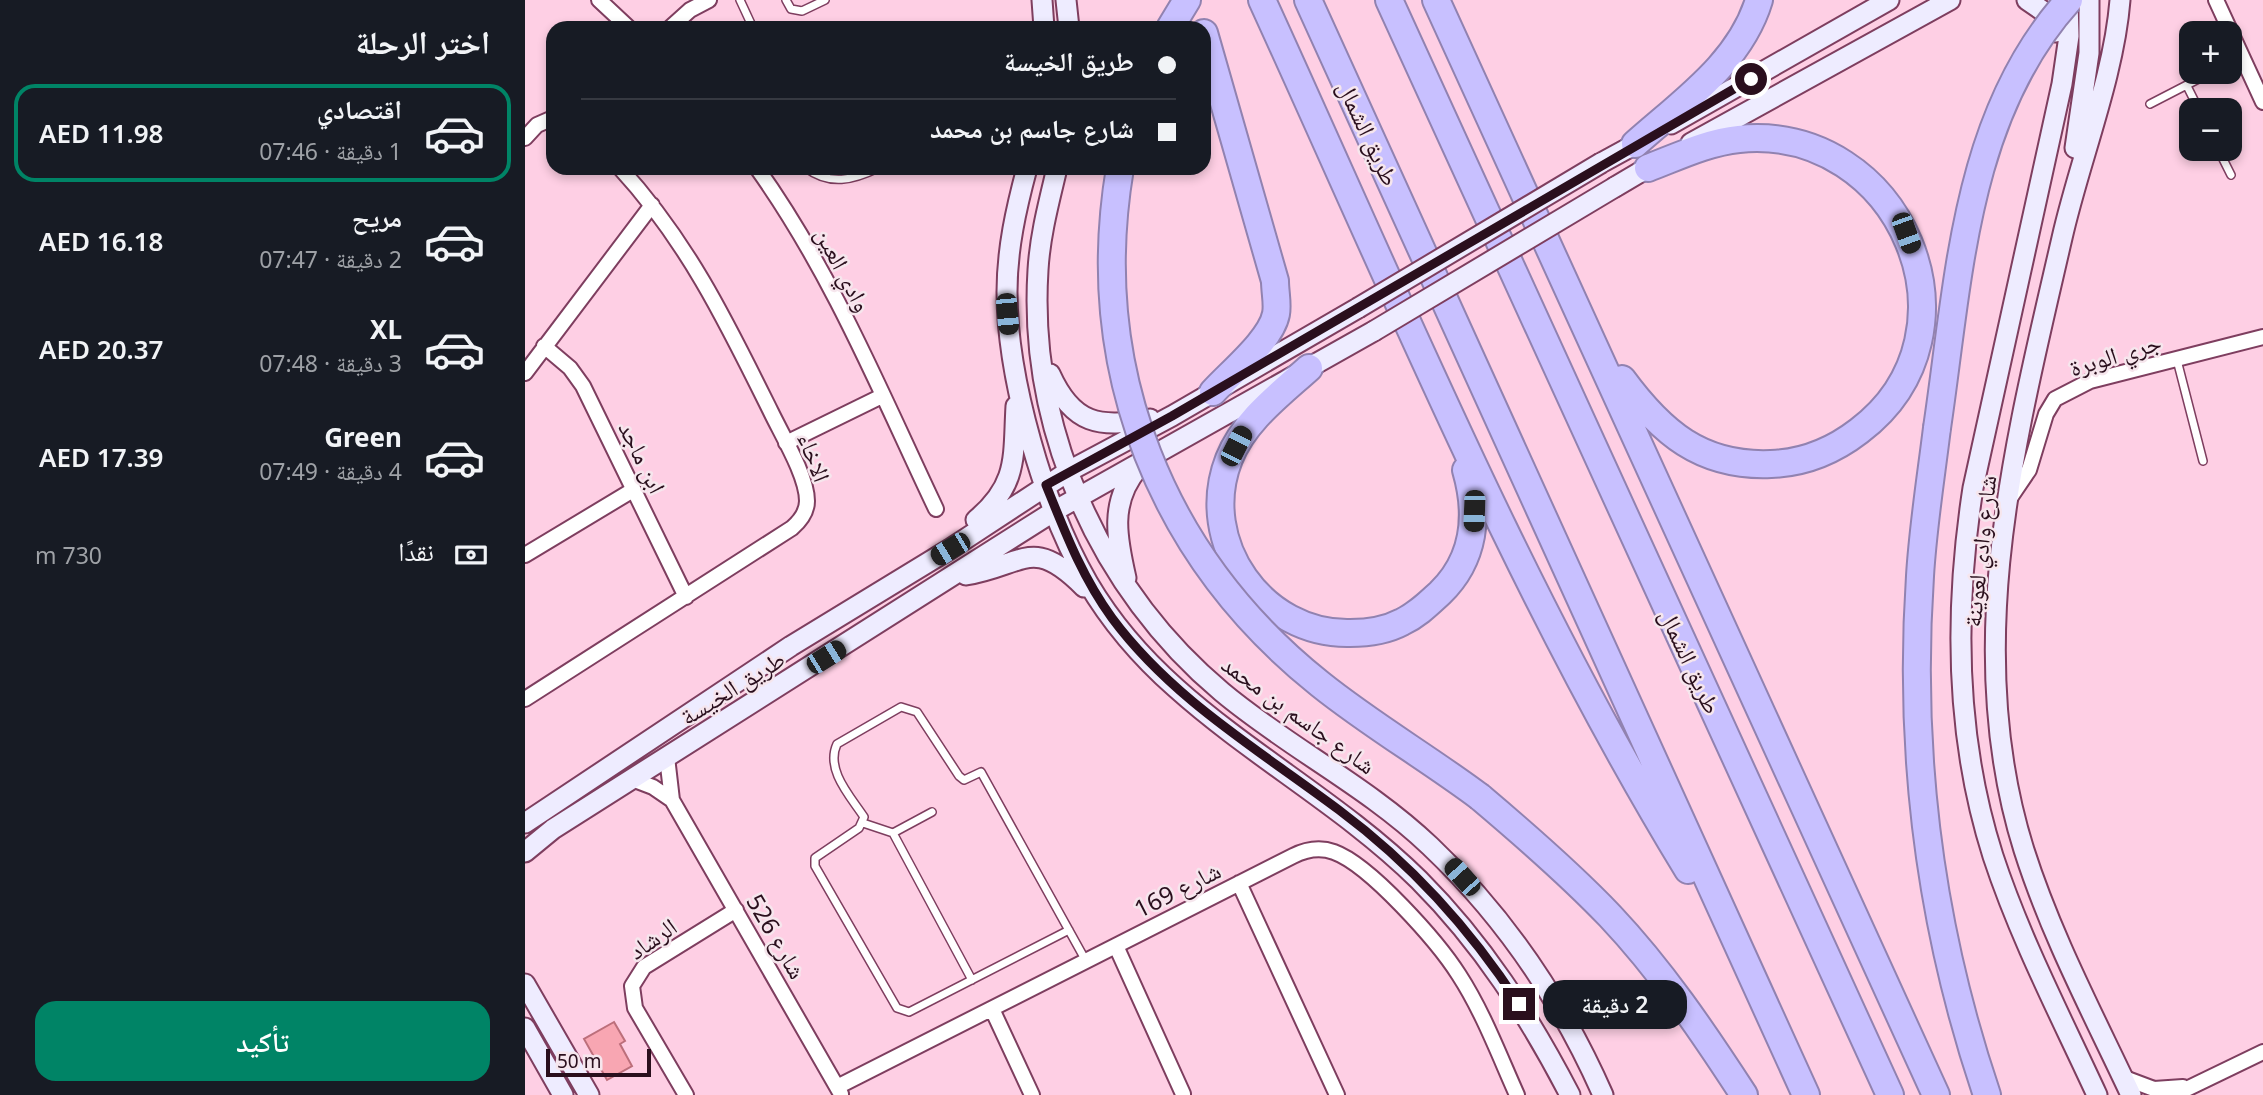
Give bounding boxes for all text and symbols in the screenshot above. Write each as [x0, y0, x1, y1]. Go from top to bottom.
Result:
text: اختر الرحلة [355, 20, 490, 63]
map controls [2179, 21, 2242, 161]
button: + [2179, 21, 2242, 84]
text: طريق الخيسة [1004, 43, 1134, 79]
route start [1735, 63, 1767, 95]
street label: طريق الشمال [1330, 75, 1408, 191]
text: اقتصادي [317, 91, 402, 127]
button: − [2179, 98, 2242, 161]
icon: car [423, 102, 486, 165]
text: شارع جاسم بن محمد [930, 110, 1134, 146]
text: AED 11.98 [39, 115, 163, 151]
text: 1 دقيقة · 07:46 [259, 135, 402, 167]
text: مريح [352, 199, 402, 235]
icon: car [423, 210, 486, 273]
car [1889, 210, 1924, 256]
street label: وادي العين [804, 221, 880, 319]
text: AED 16.18 [39, 223, 163, 259]
text: 2 دقيقة · 07:47 [259, 243, 402, 275]
car [995, 292, 1020, 336]
text: XL [370, 311, 402, 347]
icon: car [423, 318, 486, 381]
street label: جري الوبرة [2065, 324, 2166, 387]
text: AED 20.37 [39, 331, 163, 367]
text: 3 دقيقة · 07:48 [259, 347, 402, 379]
street label: ابن ماجد [611, 416, 675, 498]
text: Green [324, 419, 402, 455]
car [1218, 423, 1255, 469]
icon: car [423, 426, 486, 489]
street label: الاخاء [791, 428, 839, 486]
text: AED 17.39 [39, 439, 163, 475]
text: 4 دقيقة · 07:49 [259, 455, 402, 487]
street label: شارع وادي لعوينة [1955, 474, 2007, 629]
car [1463, 490, 1486, 532]
car [927, 529, 974, 569]
text: نقدًا [398, 533, 434, 569]
icon: cash [452, 536, 490, 574]
text: 730 m [35, 539, 102, 571]
street label: طريق الشمال [1652, 603, 1730, 719]
car [803, 637, 850, 677]
street label: طريق الخيسة [673, 642, 791, 732]
street label: شارع جاسم بن محمد [1215, 647, 1383, 782]
street label: شارع 169 [1128, 853, 1226, 925]
car [1441, 854, 1484, 900]
street label: شارع 526 [739, 887, 815, 985]
street label: الرشاد [621, 909, 683, 967]
callout: 2 دقيقة [1543, 979, 1687, 1028]
route end [1503, 988, 1535, 1020]
text: 2 دقيقة [1582, 988, 1648, 1020]
button: تأكيد [35, 1001, 490, 1081]
scale bar [546, 1046, 651, 1078]
text: 50 m [557, 1048, 601, 1074]

